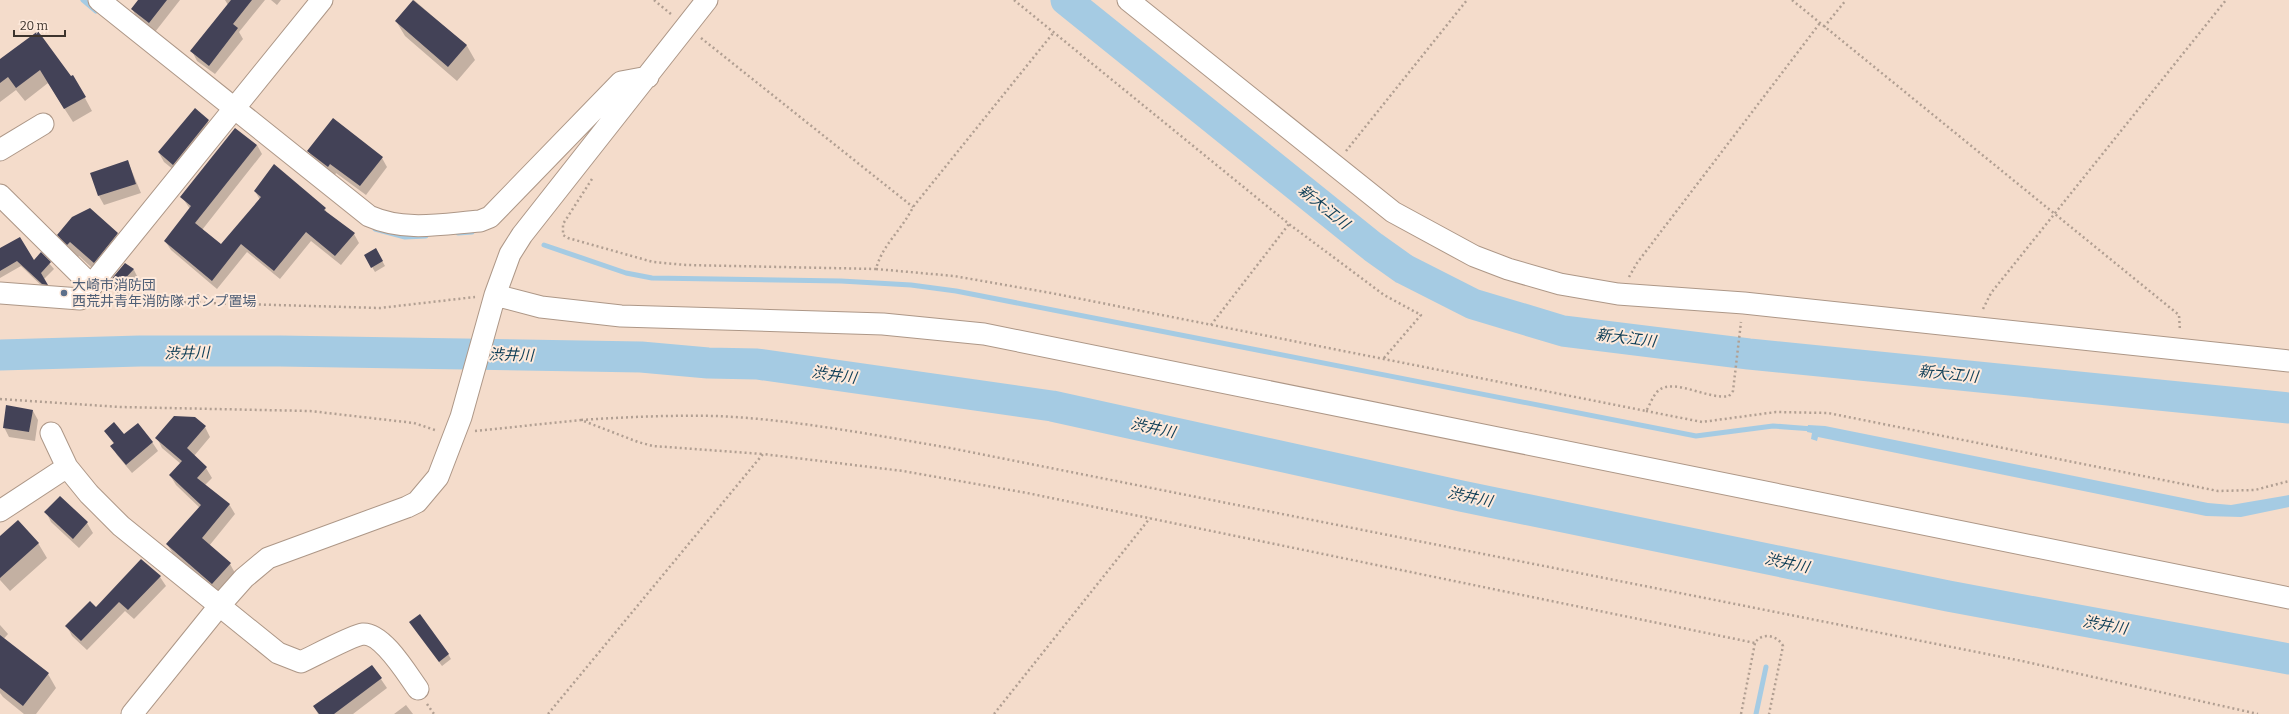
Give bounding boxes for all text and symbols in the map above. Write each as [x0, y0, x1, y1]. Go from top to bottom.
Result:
scale bar [14, 12, 65, 38]
text: 20 m [20, 19, 49, 33]
water label: 新大江川 [1295, 181, 1355, 234]
place label: 大崎市消防団 西荒井青年消防隊 ポンプ置場 [72, 277, 256, 310]
marker: 大崎市消防団 西荒井青年消防隊 ポンプ置場 [59, 288, 69, 298]
water label: 新大江川 [1595, 325, 1659, 351]
water label: 渋井川 [164, 344, 212, 362]
water label: 渋井川 [488, 346, 536, 364]
water label: 新大江川 [1917, 362, 1981, 386]
water label: 渋井川 [810, 363, 860, 387]
water label: 渋井川 [1129, 415, 1179, 442]
water label: 渋井川 [1446, 484, 1496, 511]
water label: 渋井川 [1763, 550, 1813, 577]
water label: 渋井川 [2081, 612, 2131, 638]

